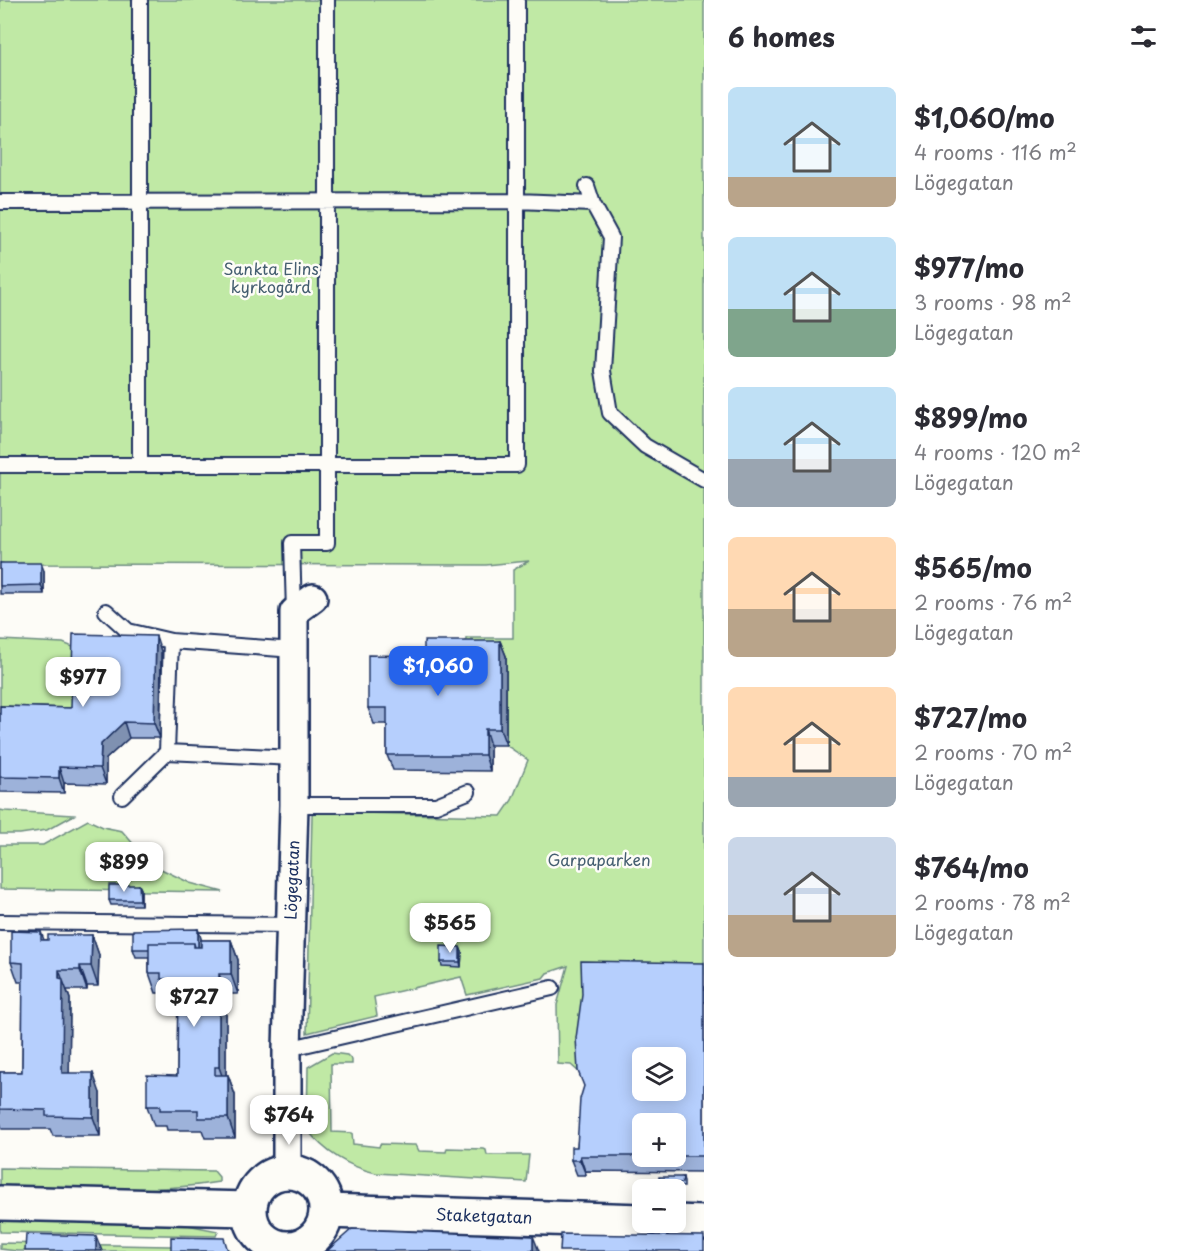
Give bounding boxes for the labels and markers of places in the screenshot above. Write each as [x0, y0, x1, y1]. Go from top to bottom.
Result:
pin: $1,060 [389, 646, 487, 697]
pin: $977 [47, 657, 119, 708]
pin: $899 [88, 842, 160, 893]
pin: $565 [414, 903, 486, 954]
pin: $727 [158, 977, 230, 1028]
pin: $764 [253, 1095, 325, 1146]

